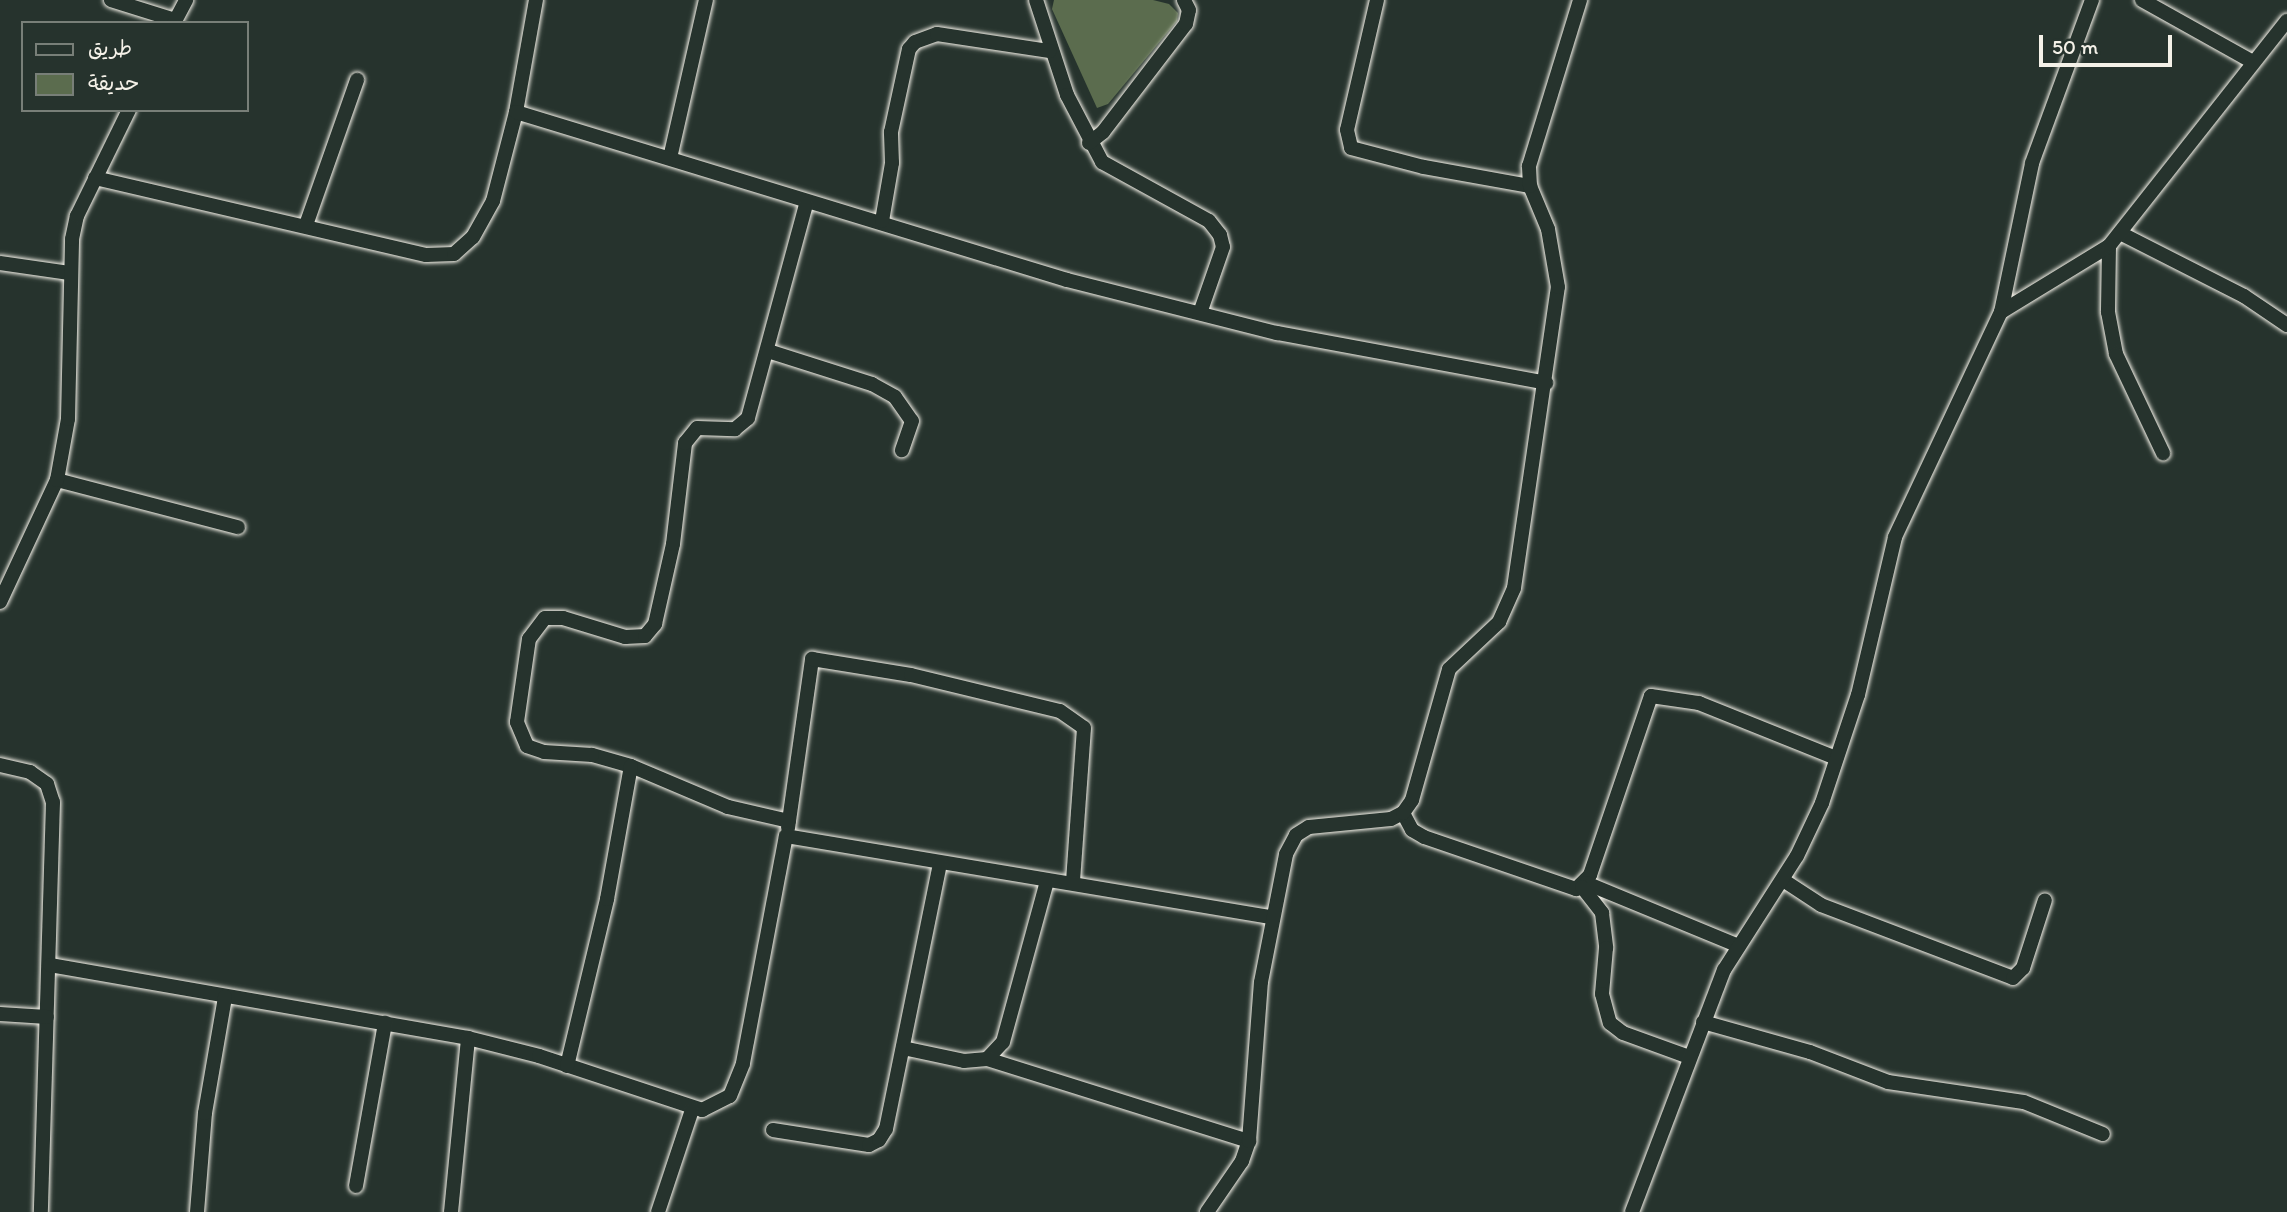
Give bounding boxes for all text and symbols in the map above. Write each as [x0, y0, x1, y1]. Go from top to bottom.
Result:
legend [21, 21, 248, 112]
scale bar [2042, 21, 2175, 65]
text: 50 m [2052, 34, 2098, 59]
text: طريق [88, 35, 132, 60]
text: حديقة [88, 70, 139, 95]

